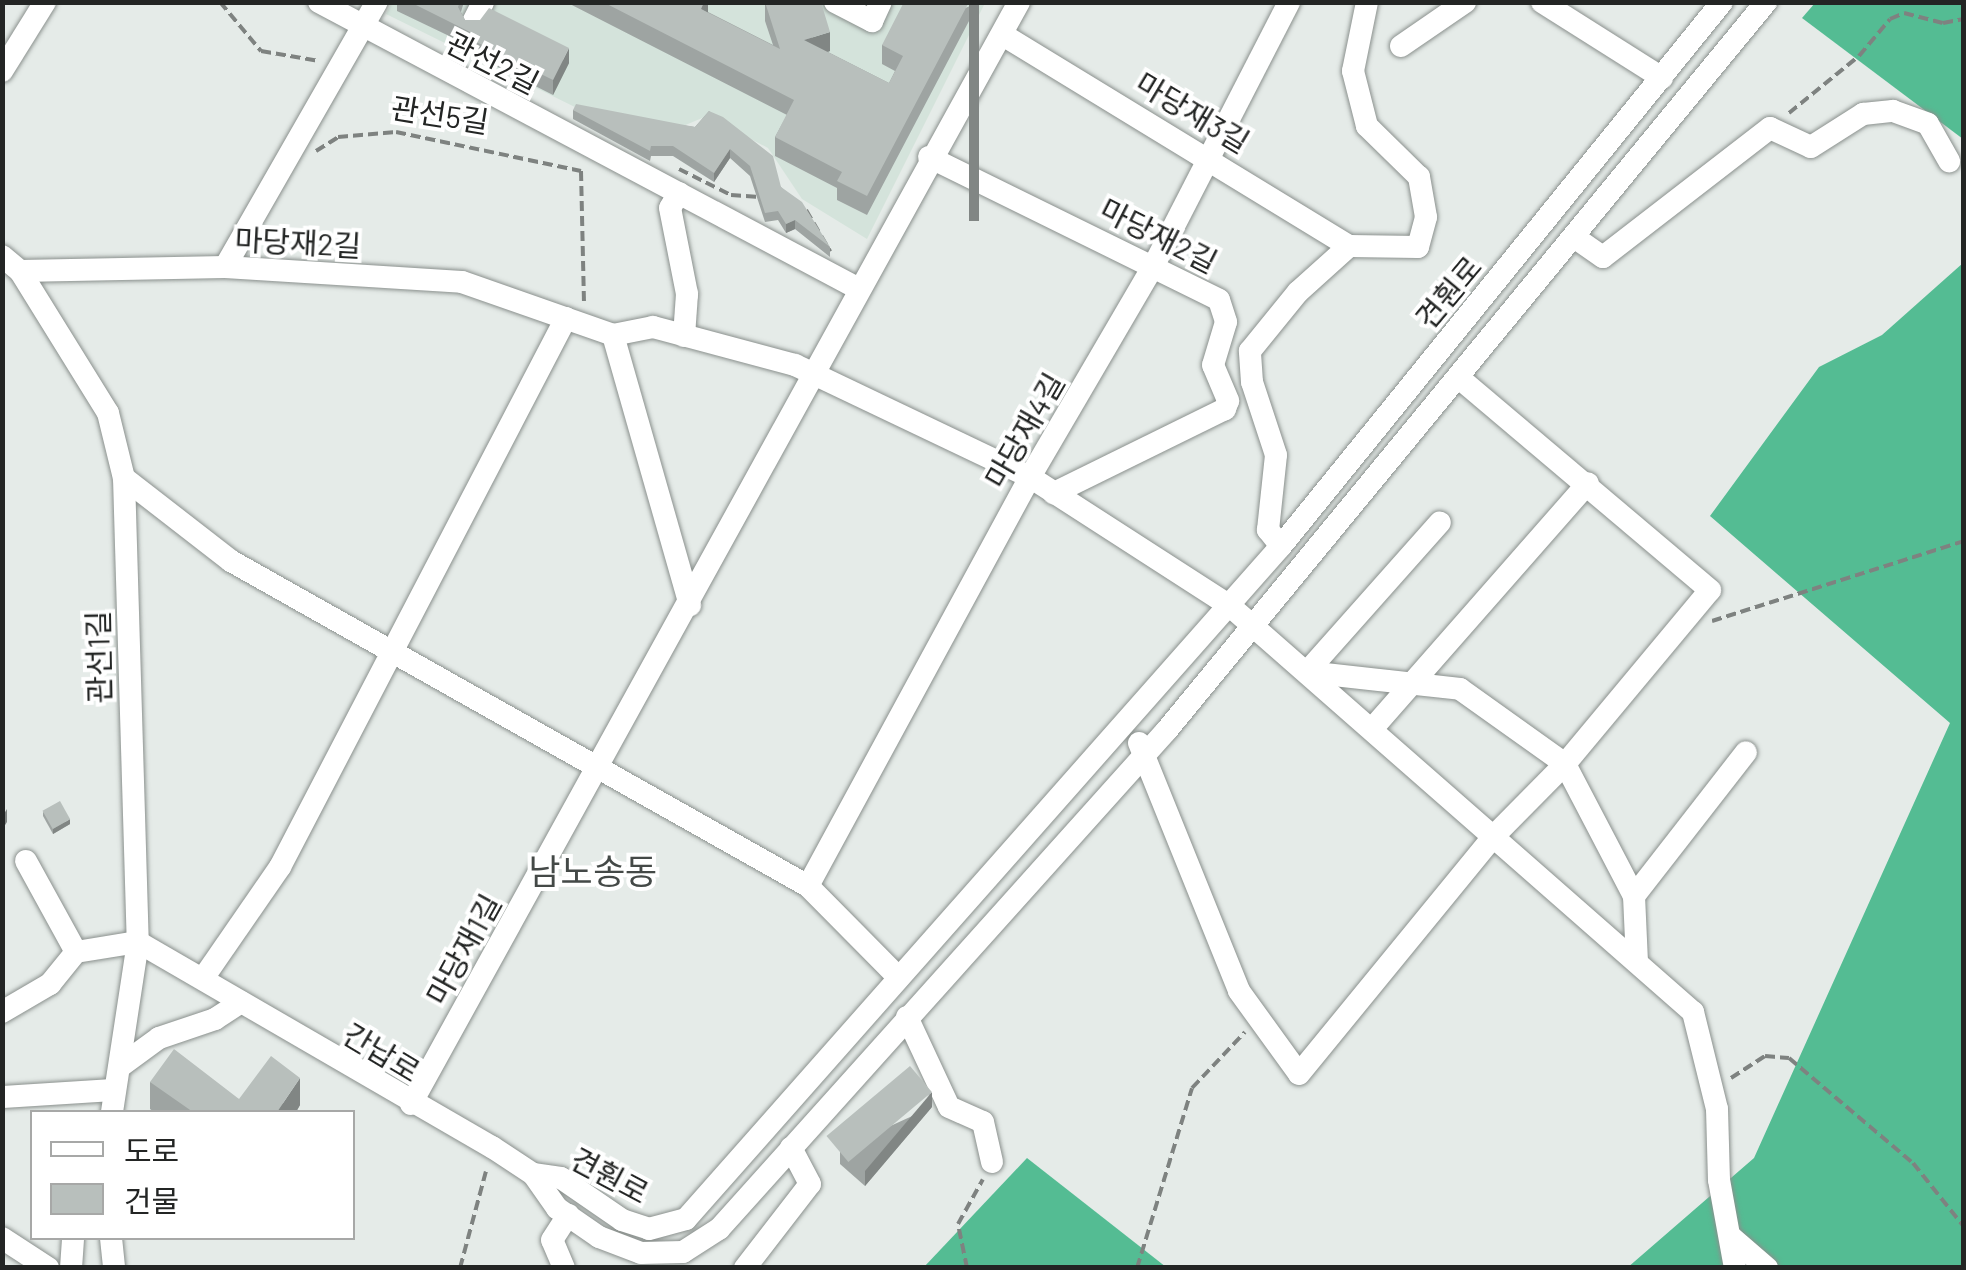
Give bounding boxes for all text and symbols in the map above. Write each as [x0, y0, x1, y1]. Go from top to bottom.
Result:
street label: 관선2길 [441, 24, 545, 100]
street label: 마당재3길 [1130, 64, 1256, 160]
street label: 관선5길 [389, 89, 491, 139]
street label: 마당재2길 [1094, 190, 1224, 280]
street label: 마당재2길 [234, 221, 362, 263]
street label: 견훤로 [1408, 249, 1488, 335]
street label: 마당재4길 [977, 366, 1071, 494]
street label: 관선1길 [79, 610, 117, 704]
district label: 남노송동 [529, 849, 657, 891]
street label: 마당재1길 [418, 887, 508, 1011]
street label: 간납로 [337, 1015, 427, 1089]
legend [30, 1110, 355, 1240]
text: 도로 [124, 1132, 179, 1168]
street label: 견훤로 [565, 1140, 655, 1210]
text: 건물 [124, 1182, 179, 1218]

